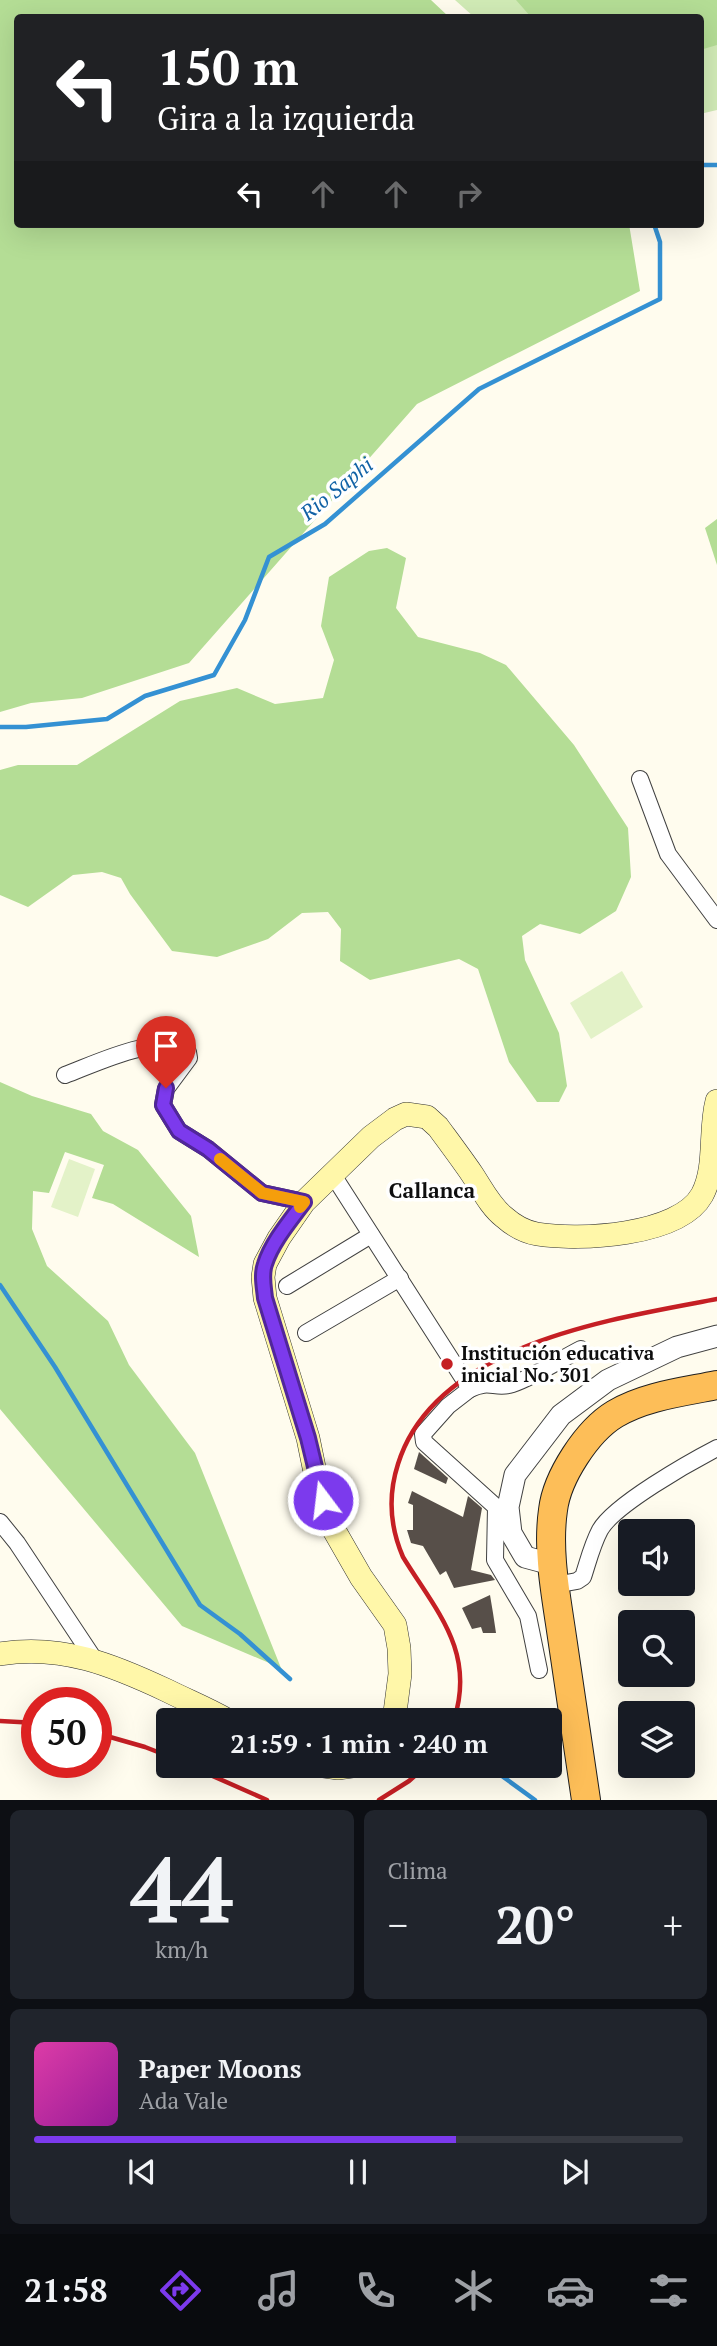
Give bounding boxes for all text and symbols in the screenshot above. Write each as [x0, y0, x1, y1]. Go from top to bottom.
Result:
text: 150 m [157, 34, 299, 99]
icon: left [42, 42, 133, 133]
text: Gira a la izquierda [157, 97, 415, 139]
icon: left [231, 175, 269, 213]
icon: ahead [304, 175, 342, 213]
icon: ahead [377, 175, 415, 213]
icon: right [450, 175, 488, 213]
water label: Rio Saphi [293, 450, 379, 527]
pin [136, 1016, 196, 1088]
icon: arrive [147, 1027, 185, 1065]
district label: Callanca [389, 1176, 476, 1204]
place label: Institución educativa inicial No. 301 [461, 1340, 655, 1387]
marker: Institución educativa inicial No. 301 [439, 1356, 455, 1372]
position arrow [286, 1463, 360, 1537]
map controls [618, 1519, 695, 1778]
button: sound [618, 1519, 695, 1596]
button: search [618, 1610, 695, 1687]
speed limit sign: 50 [21, 1687, 112, 1778]
button: layers [618, 1701, 695, 1778]
text: 21:59 · 1 min · 240 m [230, 1726, 488, 1760]
text: 44 [130, 1828, 233, 1949]
text: Clima [388, 1855, 448, 1886]
text: 20° [495, 1890, 575, 1959]
text: − [388, 1900, 408, 1950]
text: + [663, 1900, 683, 1950]
text: km/h [155, 1934, 208, 1965]
text: Paper Moons [139, 2051, 302, 2085]
text: Ada Vale [139, 2085, 228, 2116]
icon: previous [123, 2153, 161, 2191]
icon: pause [339, 2153, 377, 2191]
icon: next [556, 2153, 594, 2191]
icon: directions [156, 2266, 205, 2315]
icon: music [254, 2266, 303, 2315]
icon: phone [351, 2266, 400, 2315]
icon: climate [449, 2266, 498, 2315]
icon: car [546, 2266, 595, 2315]
icon: filters [644, 2266, 693, 2315]
text: 21:58 [24, 2269, 108, 2311]

